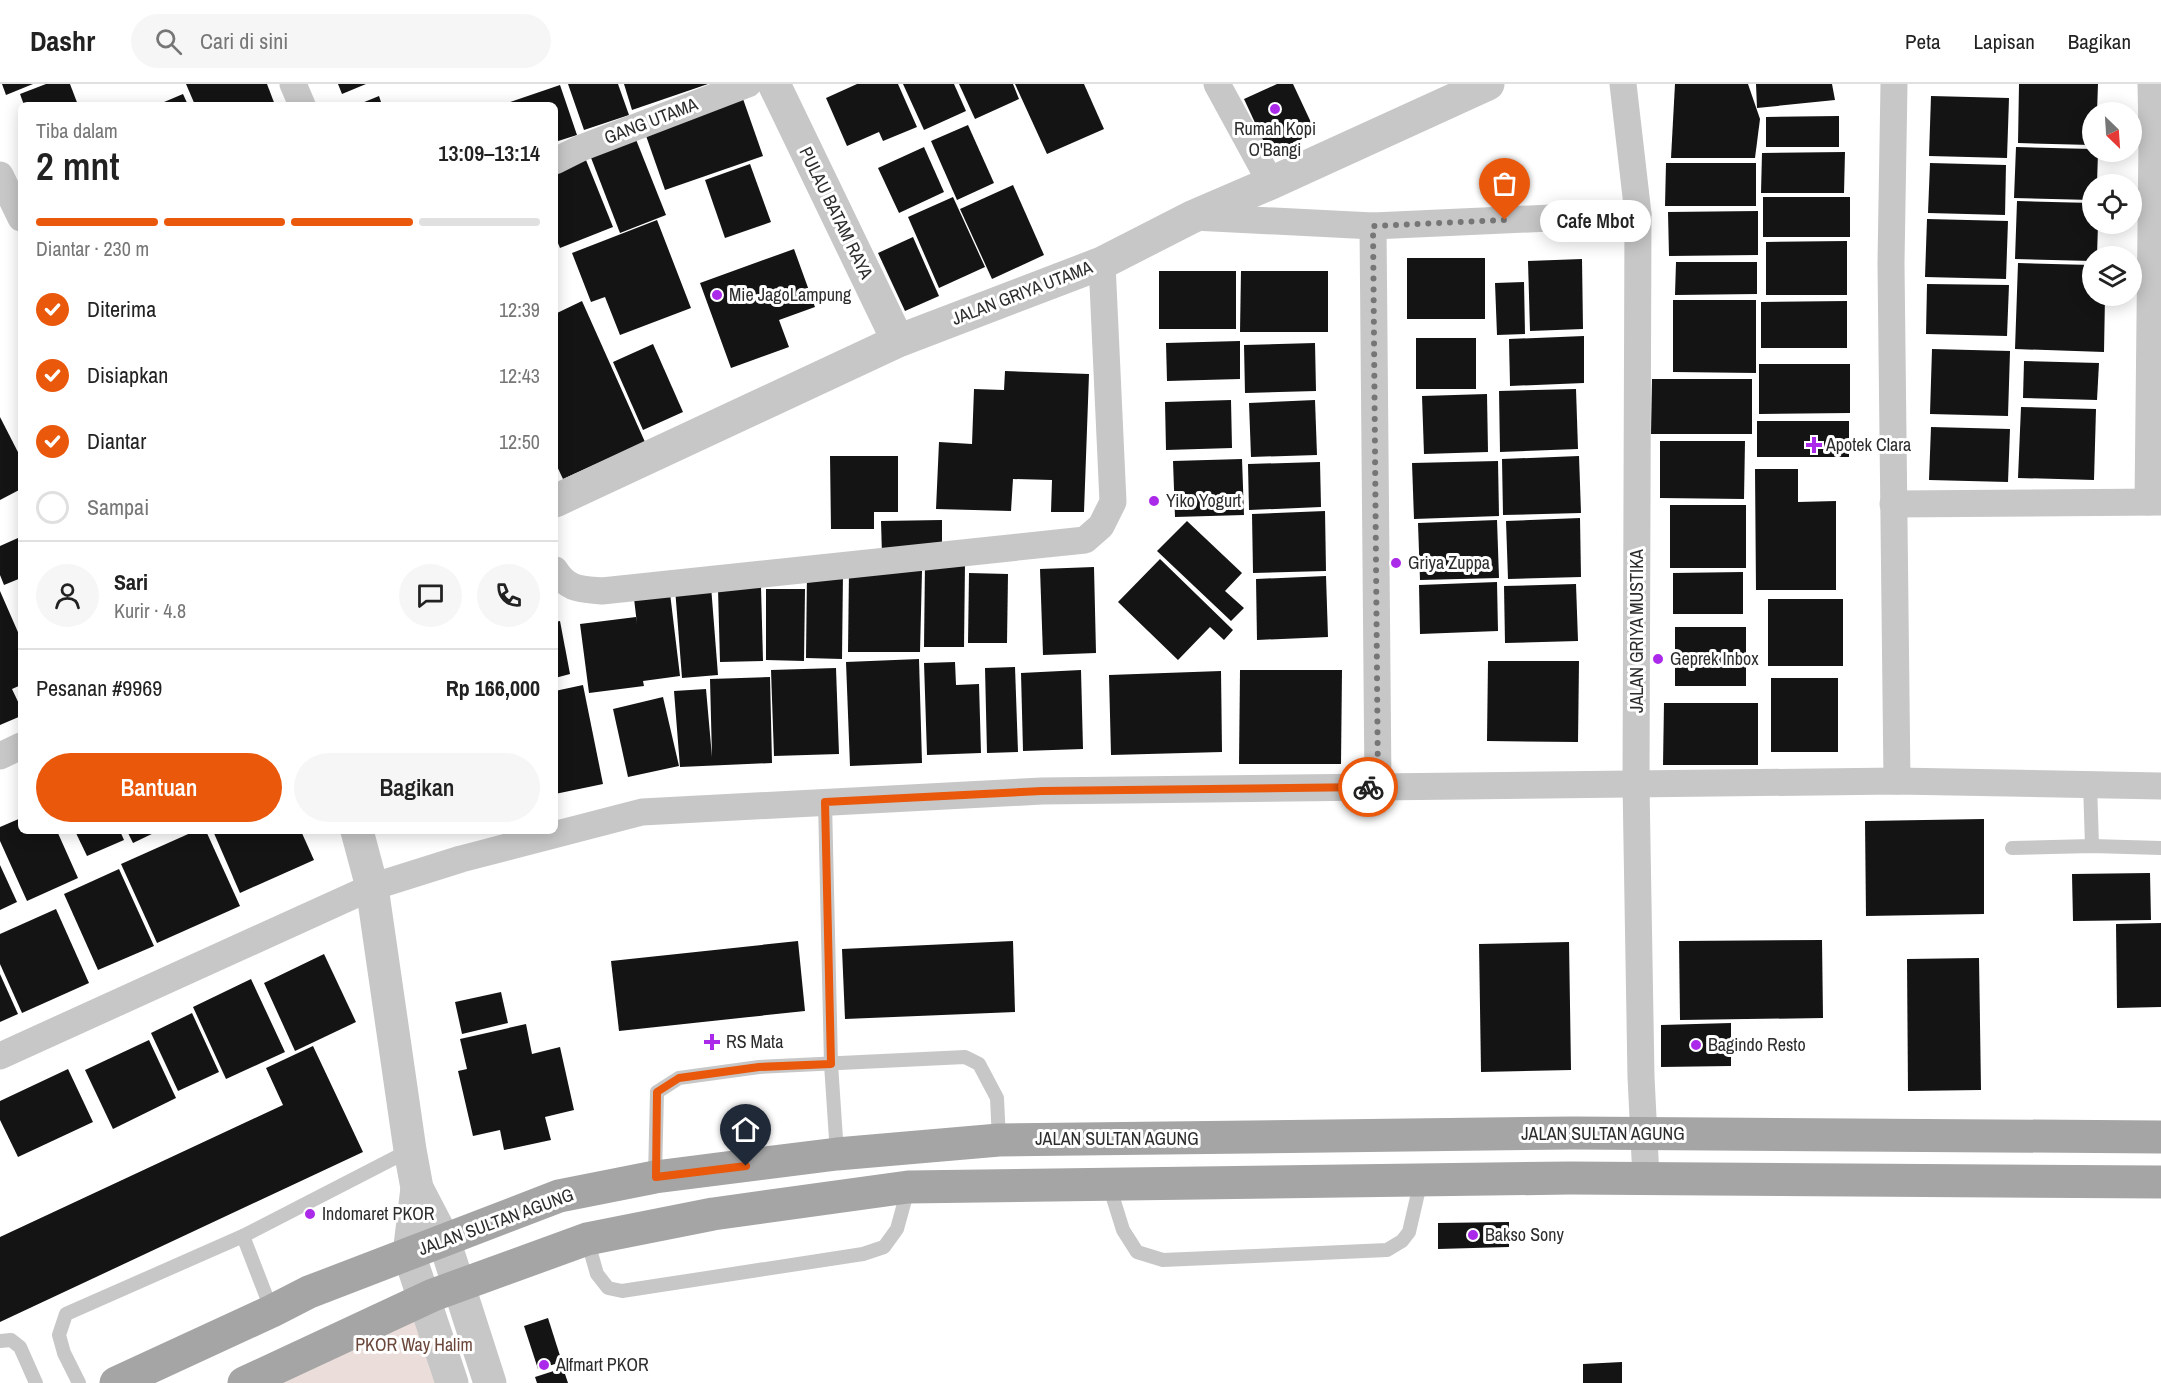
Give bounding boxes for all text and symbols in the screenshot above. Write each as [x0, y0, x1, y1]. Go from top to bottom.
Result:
search box [131, 14, 551, 68]
text: Dashr [30, 22, 95, 60]
icon: search [152, 25, 185, 58]
text: Cari di sini [200, 26, 288, 56]
text: Peta [1905, 27, 1941, 56]
text: Lapisan [1974, 27, 2035, 56]
text: Bagikan [2068, 27, 2131, 56]
street label: GANG UTAMA [601, 91, 701, 150]
marker: Rumah Kopi O'Bangi [1268, 102, 1282, 116]
north arrow [2082, 102, 2142, 162]
map controls [2082, 102, 2142, 306]
place label: Rumah Kopi O'Bangi [1234, 116, 1316, 162]
text: Tiba dalam [36, 117, 118, 144]
text: 13:09–13:14 [438, 138, 540, 168]
text: 2 mnt [36, 140, 120, 192]
street label: PULAU BATAM RAYA [794, 143, 879, 283]
pin [1479, 158, 1530, 220]
icon: bag [1488, 167, 1521, 200]
button: locate [2082, 174, 2142, 234]
callout: Cafe Mbot [1541, 199, 1652, 241]
text: Cafe Mbot [1556, 207, 1635, 234]
text: Diantar · 230 m [36, 235, 149, 262]
button: layers [2082, 246, 2142, 306]
street label: JALAN GRIYA UTAMA [948, 254, 1096, 331]
place label: Mie JagoLampung [729, 282, 852, 307]
marker: Mie JagoLampung [710, 288, 724, 302]
icon: check [36, 293, 69, 326]
text: Diterima [87, 294, 156, 324]
text: 12:39 [499, 296, 540, 323]
icon: check [36, 359, 69, 392]
text: Disiapkan [87, 360, 168, 390]
text: 12:43 [499, 362, 540, 389]
icon: check [36, 425, 69, 458]
text: Diantar [87, 426, 146, 456]
text: 12:50 [499, 428, 540, 455]
place label: Apotek Clara [1825, 432, 1911, 457]
marker: Apotek Clara [1807, 438, 1821, 452]
place label: Yiko Yogurt [1166, 488, 1241, 513]
text: Sampai [87, 492, 149, 522]
marker: Yiko Yogurt [1147, 494, 1161, 508]
street label: JALAN GRIYA MUSTIKA [1624, 549, 1649, 713]
place label: Griya Zuppa [1408, 550, 1490, 575]
marker: Griya Zuppa [1389, 556, 1403, 570]
button: person [36, 564, 99, 627]
button: chat [399, 564, 462, 627]
button: phone [477, 564, 540, 627]
text: Sari [114, 567, 148, 597]
text: Kurir · 4.8 [114, 597, 186, 624]
place label: Geprek Inbox [1670, 646, 1759, 671]
marker: Geprek Inbox [1651, 652, 1665, 666]
text: Pesanan #9969 [36, 673, 162, 703]
text: Rp 166,000 [446, 673, 540, 703]
button: Bantuan [36, 753, 282, 822]
button: Bagikan [294, 753, 540, 822]
courier [1338, 757, 1398, 817]
icon: bike [1352, 771, 1385, 804]
place label: RS Mata [726, 1029, 783, 1054]
place label: Bagindo Resto [1708, 1032, 1806, 1057]
marker: RS Mata [703, 1033, 721, 1051]
marker: Bagindo Resto [1689, 1038, 1703, 1052]
pin [720, 1104, 771, 1166]
icon: home [729, 1113, 762, 1146]
street label: JALAN SULTAN AGUNG [1521, 1121, 1685, 1146]
street label: JALAN SULTAN AGUNG [1035, 1126, 1199, 1151]
street label: JALAN SULTAN AGUNG [415, 1182, 577, 1261]
place label: Indomaret PKOR [322, 1201, 435, 1226]
marker: Indomaret PKOR [303, 1207, 317, 1221]
place label: Bakso Sony [1485, 1222, 1564, 1247]
marker: Bakso Sony [1466, 1228, 1480, 1242]
park label: PKOR Way Halim [355, 1332, 473, 1357]
place label: Alfmart PKOR [555, 1352, 649, 1377]
marker: Alfmart PKOR [537, 1358, 551, 1372]

